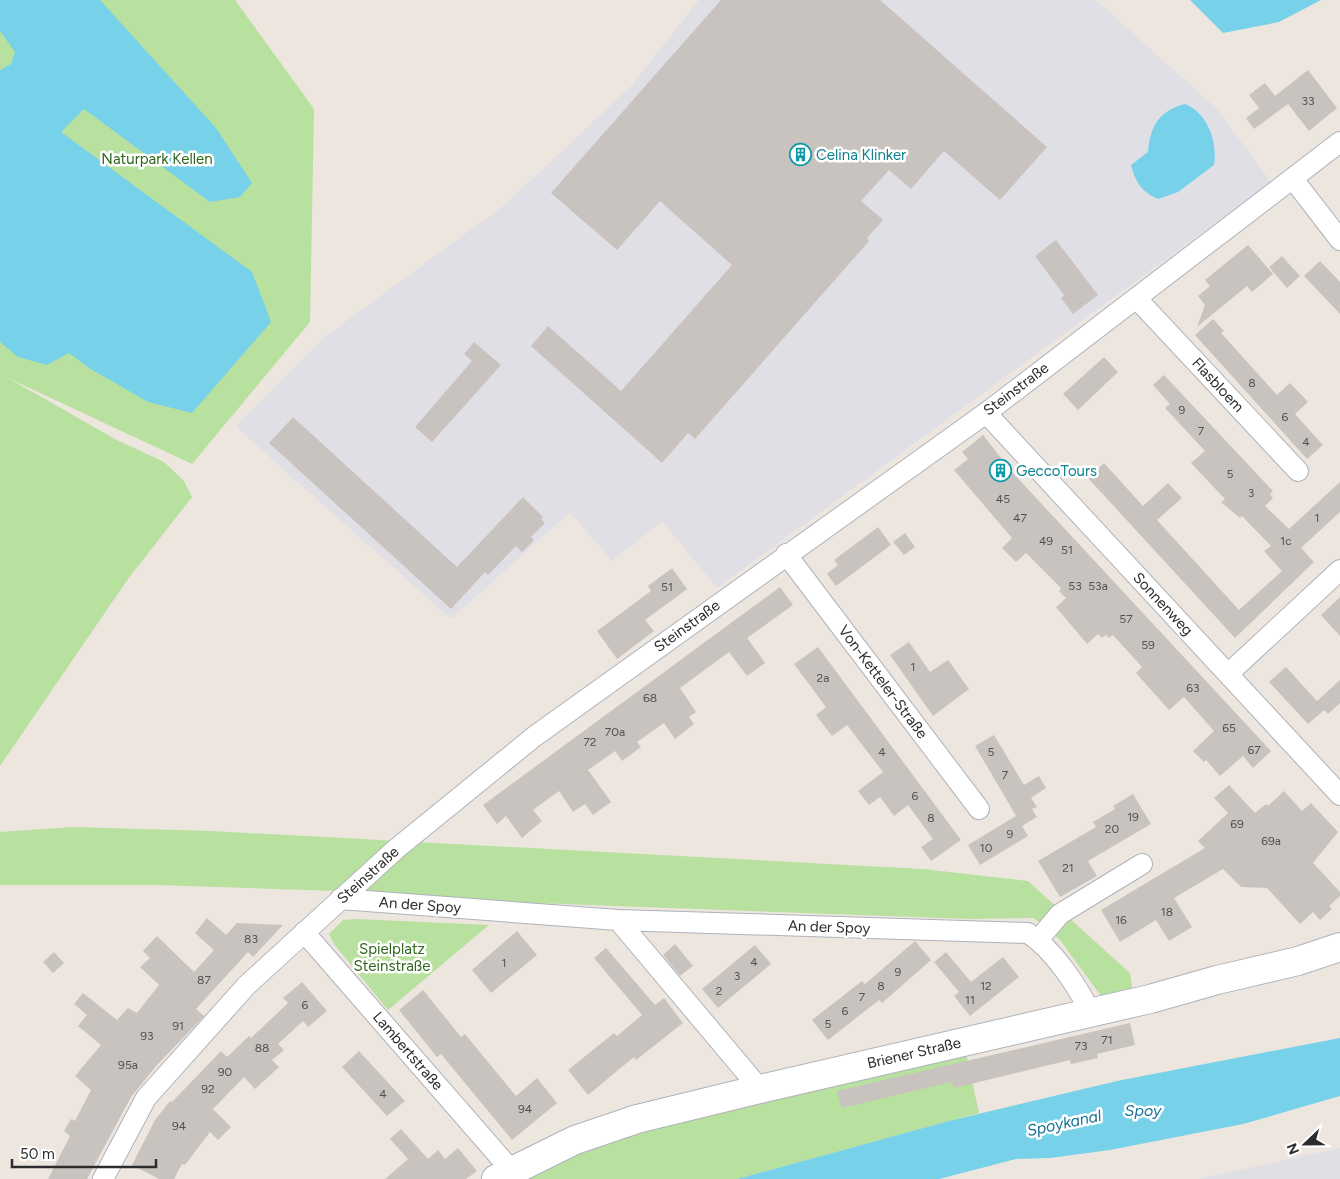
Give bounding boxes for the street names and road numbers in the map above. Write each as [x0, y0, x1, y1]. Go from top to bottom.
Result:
street label: Flasbloem [1188, 354, 1248, 416]
street label: Steinstraße [980, 359, 1052, 419]
street label: Sonnenweg [1129, 569, 1197, 639]
street label: Steinstraße [651, 596, 723, 656]
street label: Von-Ketteler-Straße [835, 622, 931, 742]
street label: Steinstraße [333, 843, 403, 907]
street label: An der Spoy [378, 893, 462, 917]
street label: An der Spoy [787, 917, 871, 937]
street label: Lambertstraße [369, 1008, 447, 1094]
street label: Briener Straße [865, 1033, 963, 1073]

